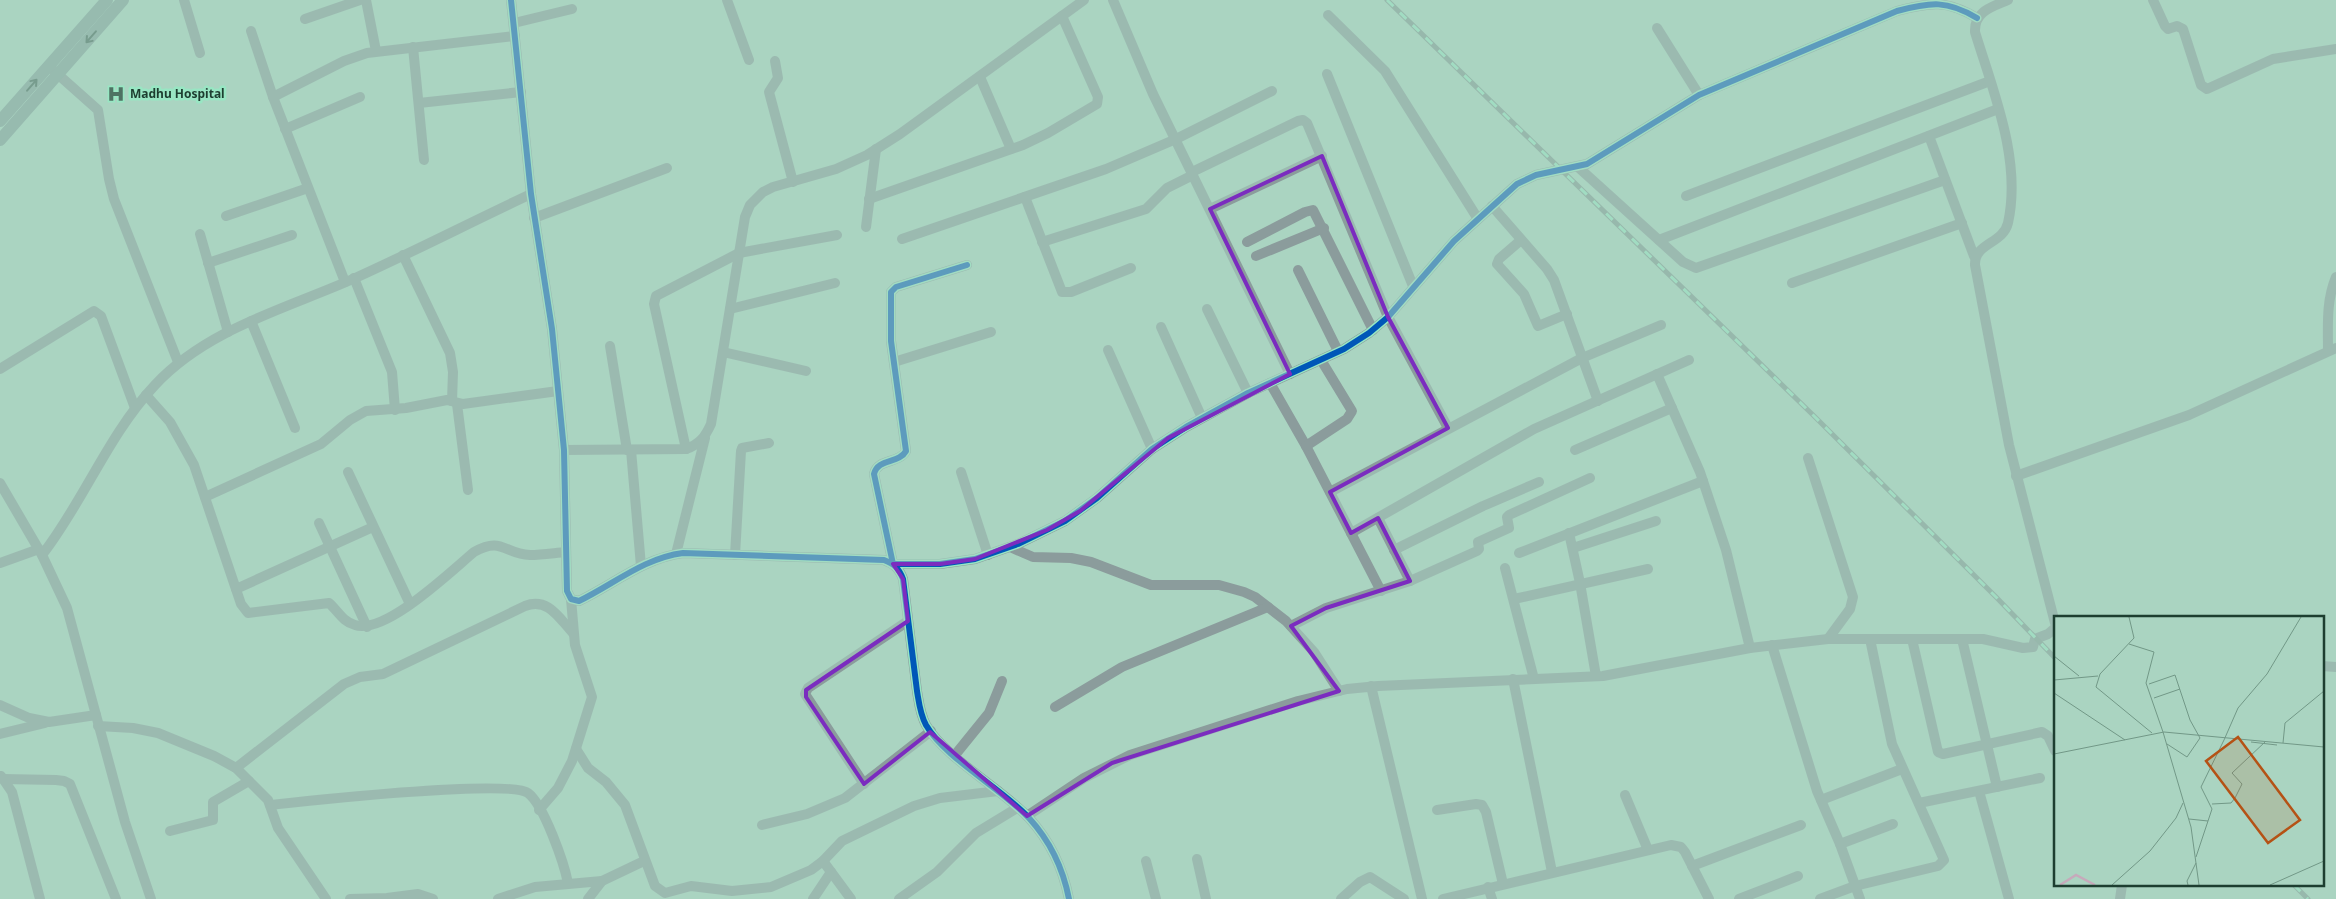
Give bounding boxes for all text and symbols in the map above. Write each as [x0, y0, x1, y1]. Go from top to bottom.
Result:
one-way arrow [85, 30, 97, 43]
one-way arrow [26, 78, 38, 91]
hospital icon: Madhu Hospital [106, 84, 126, 104]
place label: Madhu Hospital [130, 85, 225, 102]
inset map [2054, 616, 2324, 886]

